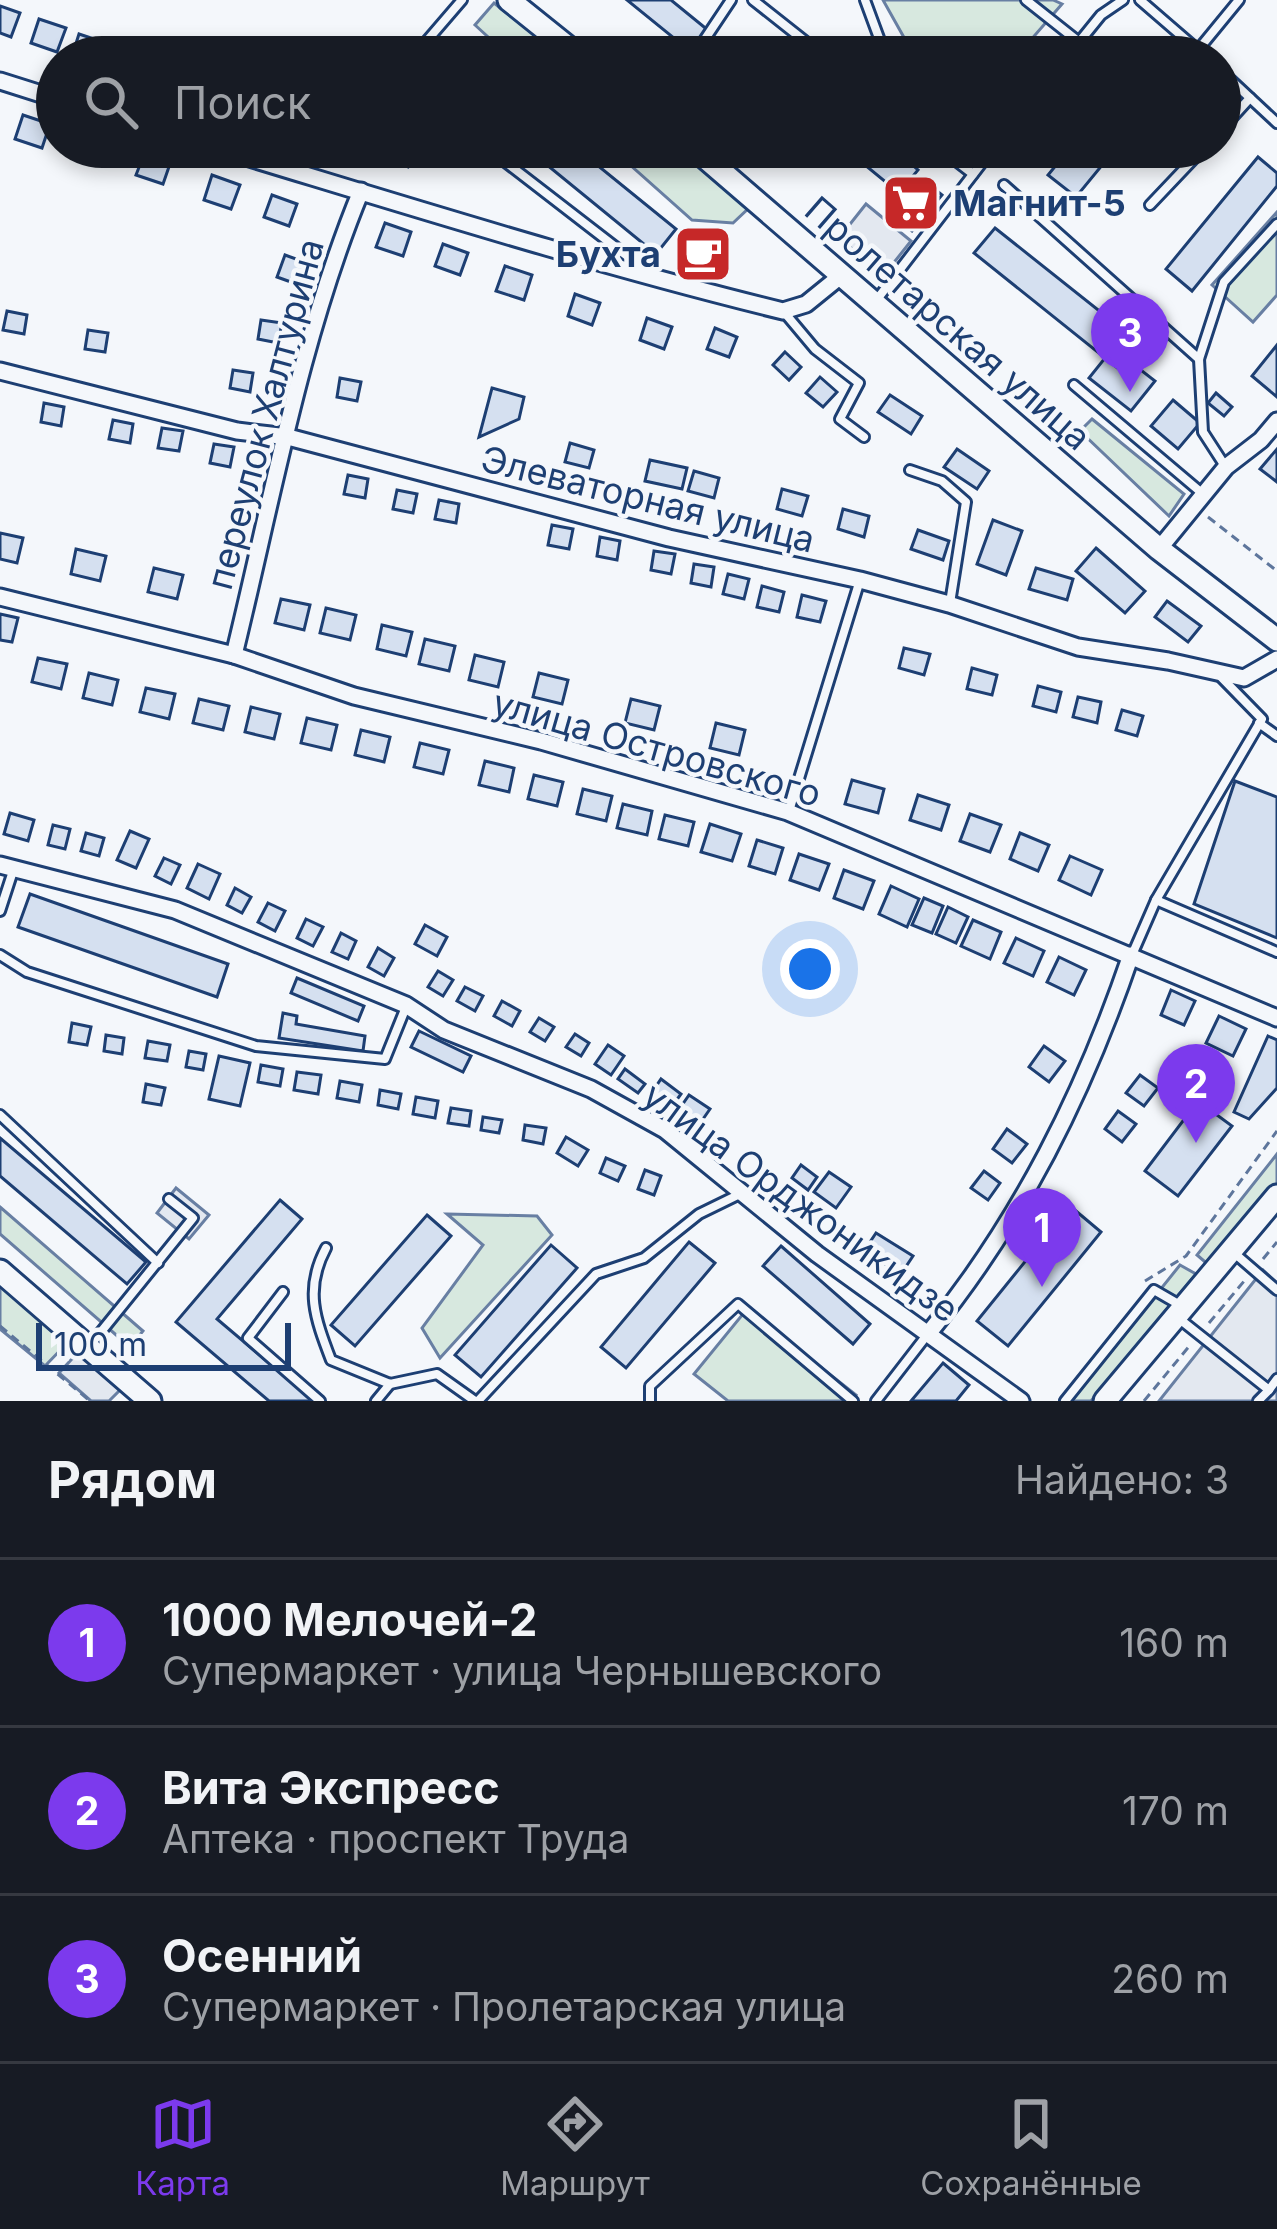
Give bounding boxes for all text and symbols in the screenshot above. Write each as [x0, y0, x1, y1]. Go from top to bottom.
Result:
search box [36, 36, 1241, 168]
icon: search [78, 69, 144, 135]
text: Поиск [174, 75, 311, 130]
supermarket icon: Магнит-5 [880, 172, 942, 234]
place label: Магнит-5 [953, 181, 1126, 225]
street label: Пролетарская улица [796, 187, 1100, 459]
cafe icon: Бухта [672, 223, 734, 285]
place label: Бухта [556, 232, 661, 276]
street label: переулок Халтурина [197, 234, 333, 594]
pin: 3 [1091, 293, 1169, 392]
street label: Элеваторная улица [477, 436, 819, 562]
street label: улица Островского [488, 680, 826, 816]
your location [780, 939, 840, 999]
pin: 2 [1157, 1044, 1235, 1143]
street label: улица Орджоникидзе [635, 1073, 967, 1331]
pin: 1 [1003, 1188, 1081, 1287]
scale bar [36, 1317, 291, 1370]
text: 100 m [54, 1324, 147, 1364]
text: Рядом [48, 1449, 217, 1510]
text: Найдено: 3 [1015, 1456, 1229, 1503]
text: 1000 Мелочей-2 [162, 1592, 537, 1647]
text: 1 [79, 1619, 95, 1666]
text: 160 m [1119, 1619, 1229, 1666]
text: Супермаркет · улица Чернышевского [162, 1647, 882, 1694]
text: Вита Экспресс [162, 1760, 500, 1815]
text: 2 [75, 1787, 99, 1834]
text: 170 m [1122, 1787, 1229, 1834]
text: Аптека · проспект Труда [162, 1815, 629, 1862]
text: Осенний [162, 1928, 362, 1983]
text: 3 [74, 1955, 100, 2002]
text: 260 m [1111, 1955, 1229, 2002]
text: Супермаркет · Пролетарская улица [162, 1983, 846, 2030]
tab: Карта [135, 2091, 230, 2203]
tab: Маршрут [500, 2091, 650, 2203]
tab: Сохранённые [920, 2091, 1142, 2203]

